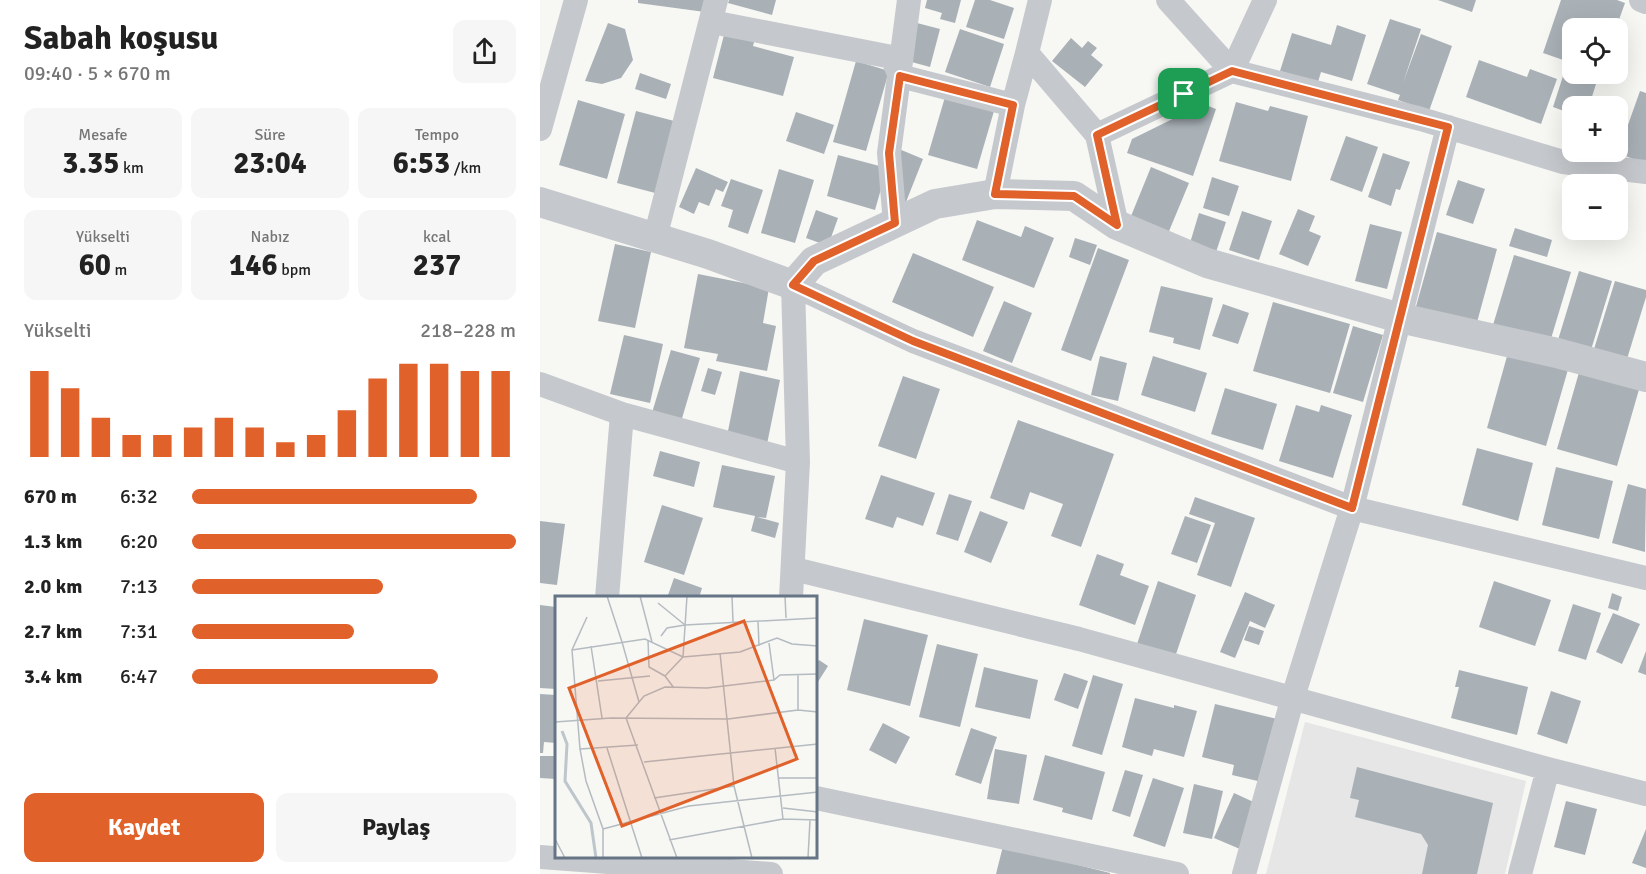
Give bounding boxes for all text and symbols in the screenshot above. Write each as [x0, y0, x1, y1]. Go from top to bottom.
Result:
text: Sabah koşusu [24, 18, 219, 59]
map controls [1562, 18, 1628, 240]
button: locate [1562, 18, 1628, 84]
button: share [453, 20, 516, 83]
text: 09:40 · 5 × 670 m [24, 61, 171, 86]
pin [1158, 68, 1209, 119]
icon: arrive [1167, 77, 1200, 110]
button: + [1562, 96, 1628, 162]
text: Mesafe [78, 125, 128, 145]
text: Süre [254, 125, 286, 145]
text: Tempo [415, 125, 459, 145]
text: 3.35 [62, 145, 119, 182]
text: 23:04 [233, 145, 307, 182]
text: 6:53 [393, 145, 450, 182]
text: km [119, 158, 144, 178]
text: /km [450, 158, 481, 178]
button: − [1562, 174, 1628, 240]
text: Yükselti [76, 227, 130, 247]
text: Nabız [251, 227, 289, 247]
text: kcal [423, 227, 451, 247]
text: 60 [79, 247, 111, 284]
text: 146 [229, 247, 278, 284]
text: 237 [413, 247, 461, 284]
text: m [111, 260, 127, 280]
text: bpm [278, 260, 311, 280]
text: Yükselti [24, 318, 91, 343]
text: 218–228 m [420, 318, 516, 343]
text: 670 m [24, 484, 77, 509]
text: 6:32 [120, 484, 158, 509]
text: 1.3 km [24, 529, 82, 554]
text: 6:20 [120, 529, 158, 554]
text: 2.0 km [24, 574, 82, 599]
text: 7:13 [120, 574, 158, 599]
inset map [555, 596, 818, 859]
text: 2.7 km [24, 619, 82, 644]
text: 7:31 [120, 619, 158, 644]
text: 3.4 km [24, 664, 82, 689]
text: 6:47 [120, 664, 158, 689]
button: Kaydet [24, 793, 264, 862]
button: Paylaş [276, 793, 516, 862]

